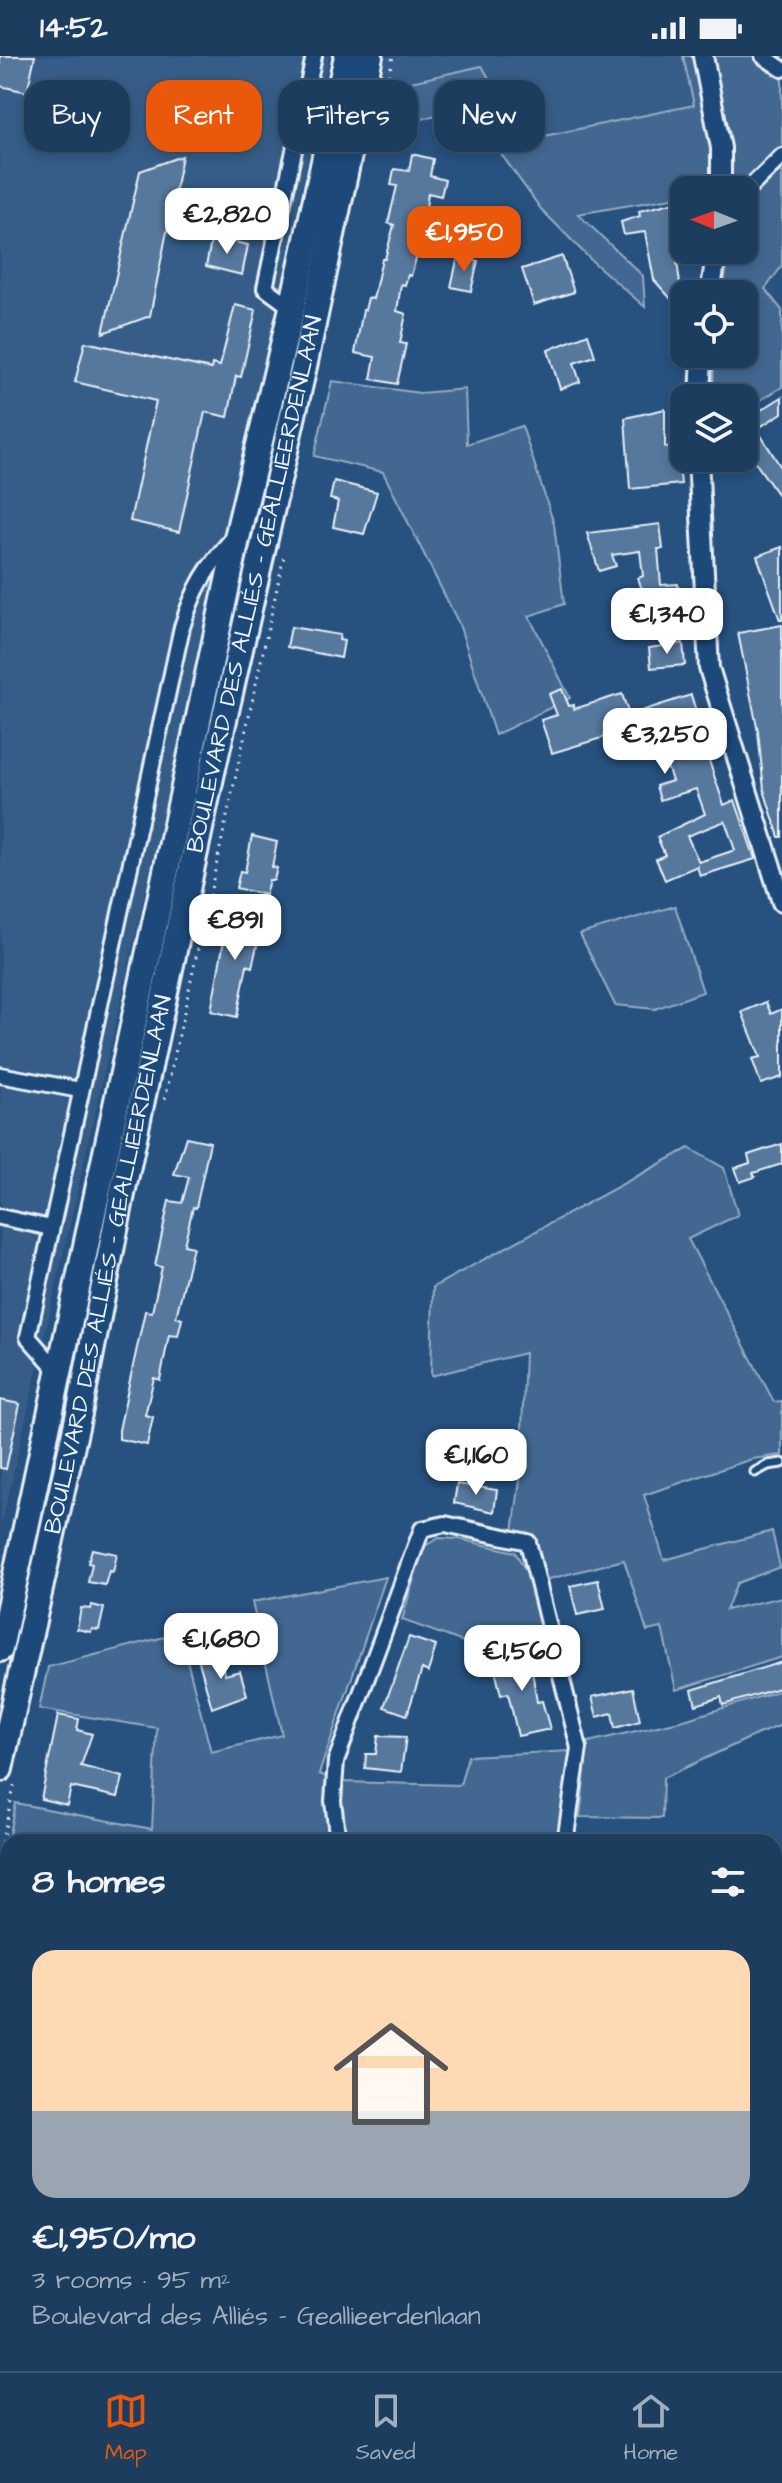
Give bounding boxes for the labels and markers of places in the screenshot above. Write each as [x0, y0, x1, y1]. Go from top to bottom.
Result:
pin: €2,820 [162, 188, 292, 256]
pin: €1,950 [399, 206, 529, 274]
pin: €1,340 [602, 588, 732, 656]
pin: €3,250 [600, 708, 730, 776]
pin: €891 [188, 894, 282, 962]
pin: €1,160 [411, 1429, 541, 1497]
pin: €1,680 [156, 1613, 286, 1681]
pin: €1,560 [457, 1625, 587, 1693]

